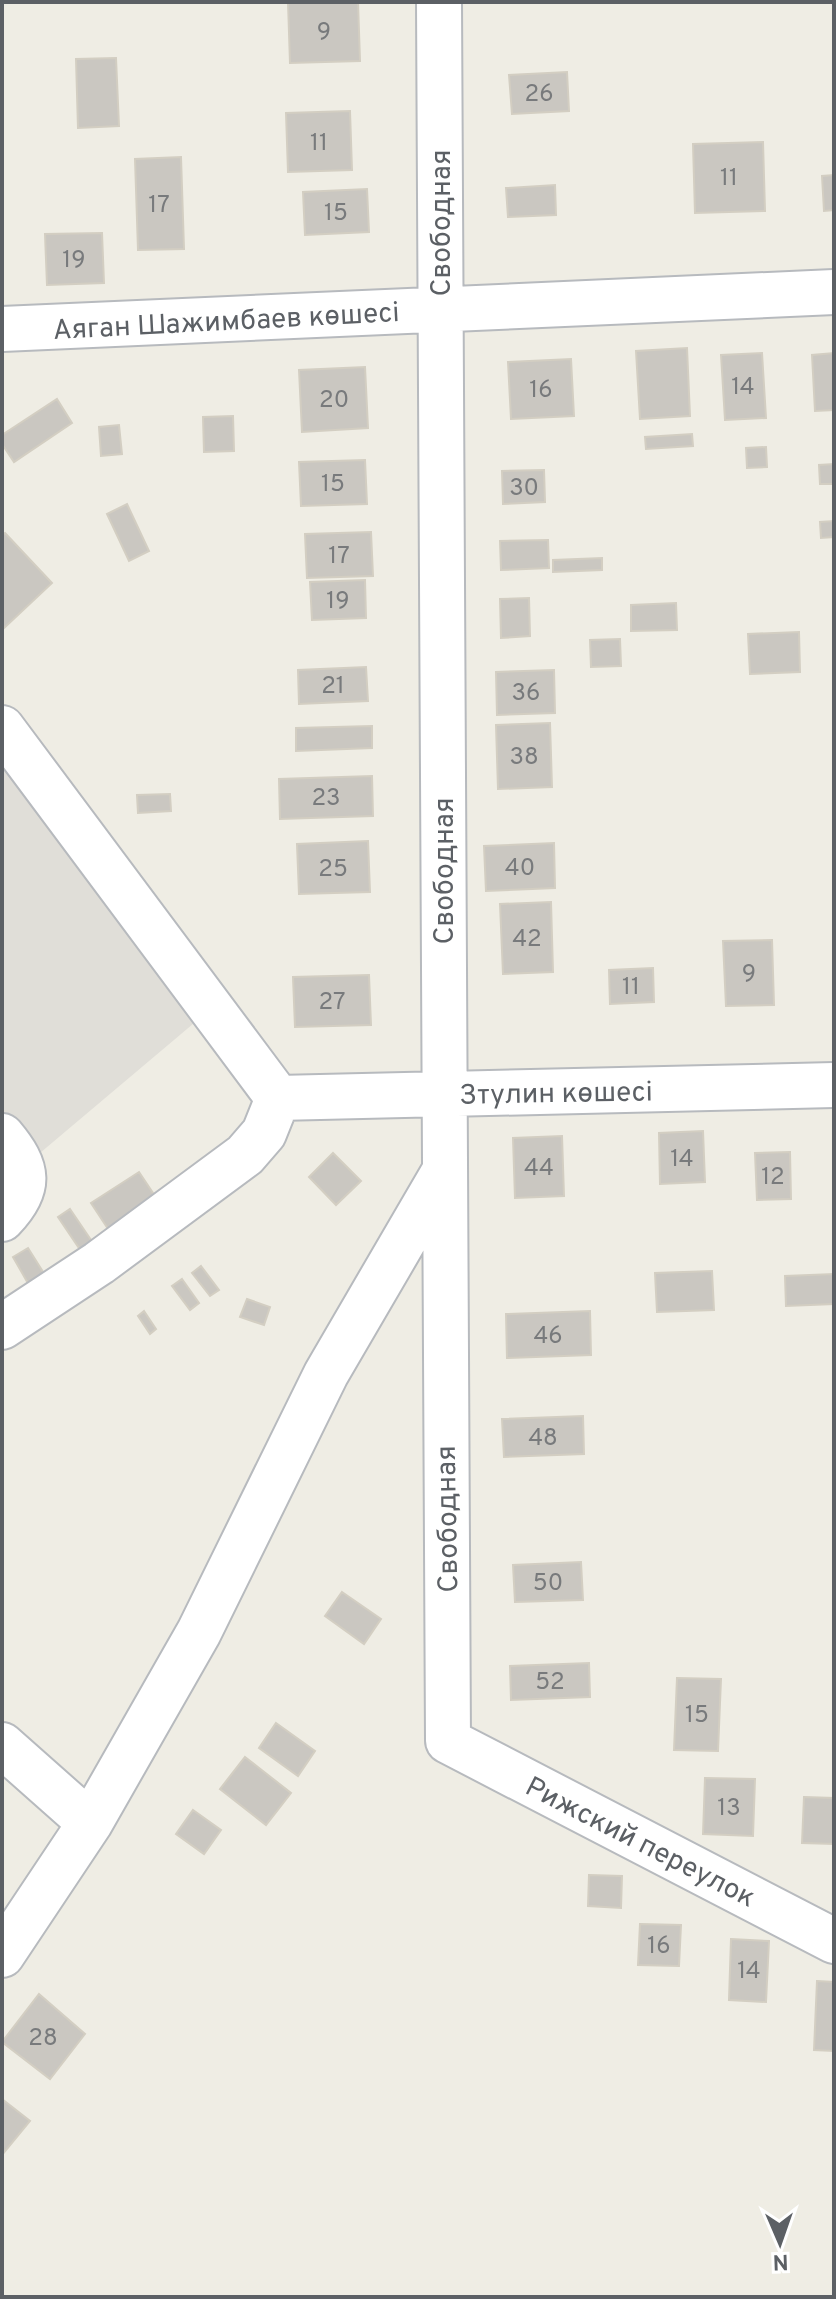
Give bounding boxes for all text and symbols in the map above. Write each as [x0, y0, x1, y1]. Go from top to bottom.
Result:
house number: 9 [317, 18, 331, 48]
house number: 26 [524, 80, 554, 110]
house number: 11 [310, 129, 328, 159]
street label: Свободная [425, 149, 461, 297]
house number: 11 [720, 164, 738, 194]
house number: 17 [148, 191, 170, 221]
house number: 15 [324, 199, 348, 229]
house number: 19 [62, 246, 86, 276]
street label: Аяган Шажимбаев көшесі [52, 296, 400, 350]
house number: 14 [731, 373, 755, 403]
house number: 16 [529, 376, 553, 406]
house number: 20 [319, 386, 349, 416]
house number: 15 [321, 470, 345, 500]
house number: 30 [509, 474, 539, 504]
house number: 17 [328, 542, 350, 572]
house number: 19 [326, 587, 350, 617]
house number: 21 [321, 672, 345, 702]
house number: 36 [512, 679, 540, 709]
house number: 38 [509, 743, 539, 773]
house number: 23 [311, 784, 341, 814]
street label: Свободная [428, 797, 464, 945]
house number: 40 [505, 854, 535, 884]
house number: 25 [318, 855, 348, 885]
house number: 42 [512, 925, 542, 955]
house number: 9 [742, 960, 756, 990]
house number: 11 [622, 973, 640, 1003]
house number: 27 [319, 988, 345, 1018]
street label: Зтулин көшесі [459, 1075, 653, 1115]
house number: 14 [670, 1145, 694, 1175]
house number: 44 [524, 1154, 554, 1184]
house number: 12 [761, 1163, 785, 1193]
house number: 46 [533, 1322, 563, 1352]
house number: 48 [528, 1424, 558, 1454]
street label: Свободная [430, 1445, 468, 1593]
house number: 50 [533, 1569, 563, 1599]
house number: 52 [535, 1668, 565, 1698]
house number: 15 [685, 1701, 709, 1731]
street label: Рижский переулок [518, 1770, 761, 1917]
house number: 13 [717, 1794, 741, 1824]
house number: 16 [647, 1932, 671, 1962]
house number: 14 [737, 1957, 761, 1987]
house number: 28 [28, 2024, 58, 2054]
north arrow [740, 2203, 820, 2283]
text: N [772, 2247, 789, 2274]

